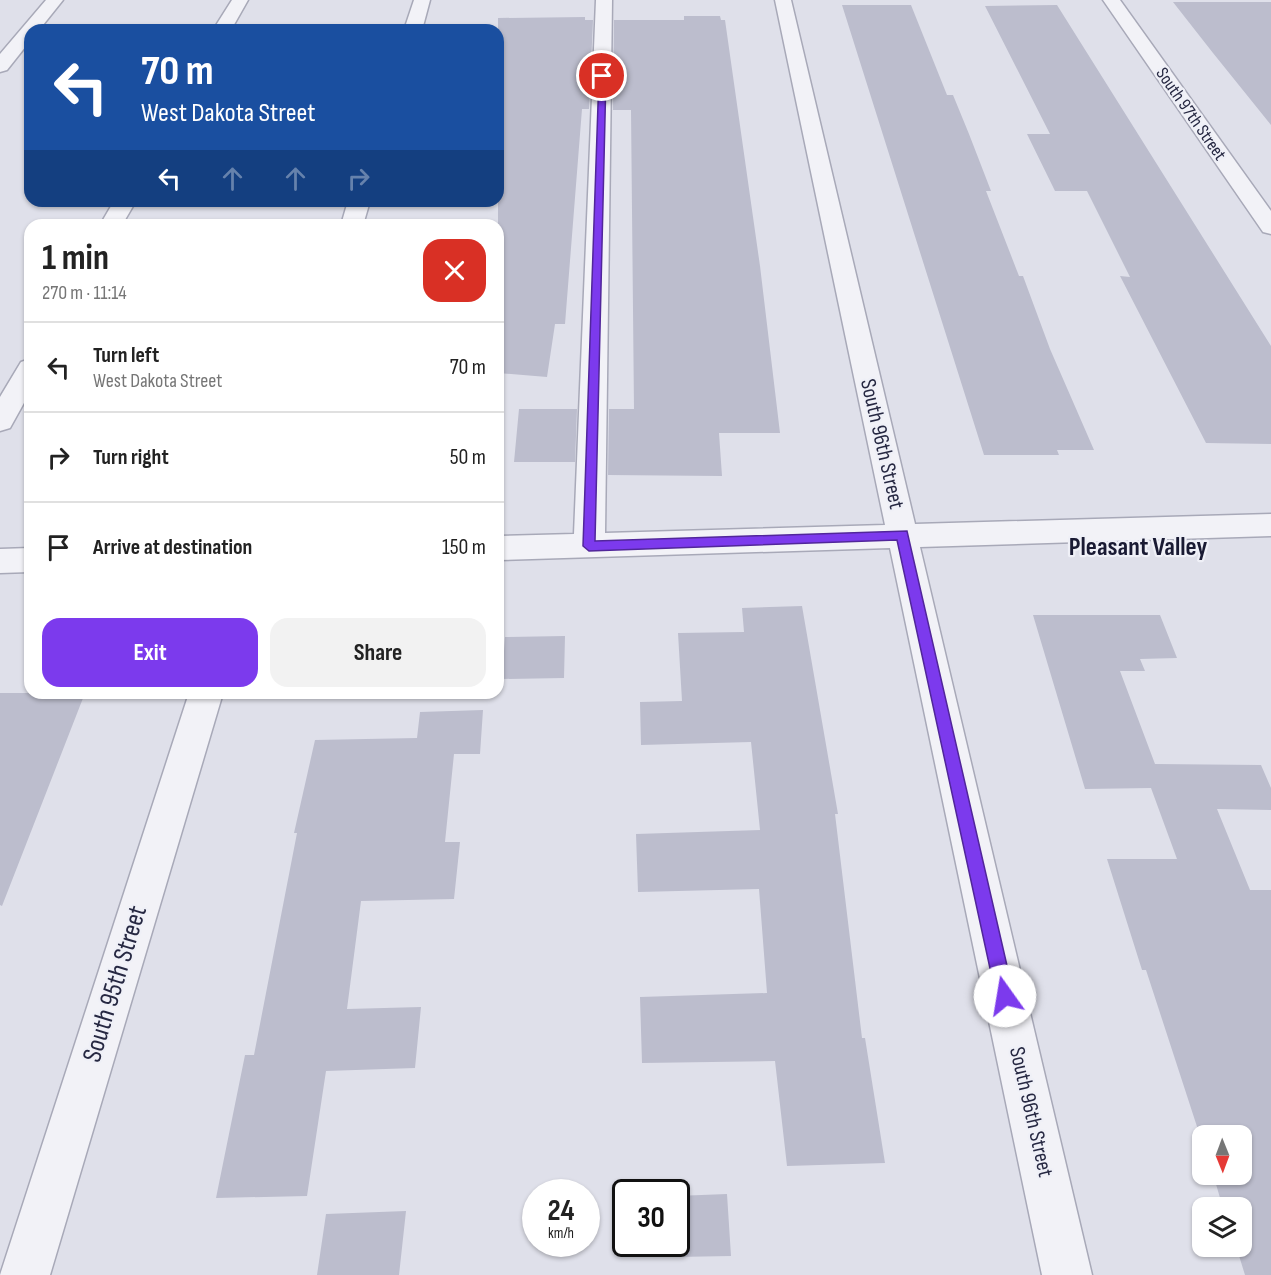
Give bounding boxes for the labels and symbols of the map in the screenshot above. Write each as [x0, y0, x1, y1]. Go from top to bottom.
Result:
pin [576, 50, 627, 101]
street label: South 97th Street [1151, 64, 1231, 165]
street label: South 96th Street [854, 376, 910, 512]
district label: Pleasant Valley [1069, 532, 1207, 563]
street label: South 95th Street [76, 902, 154, 1066]
position arrow [973, 964, 1037, 1028]
street label: South 96th Street [1003, 1044, 1059, 1180]
north arrow [1192, 1125, 1252, 1185]
speed limit sign: 30 [612, 1179, 690, 1257]

